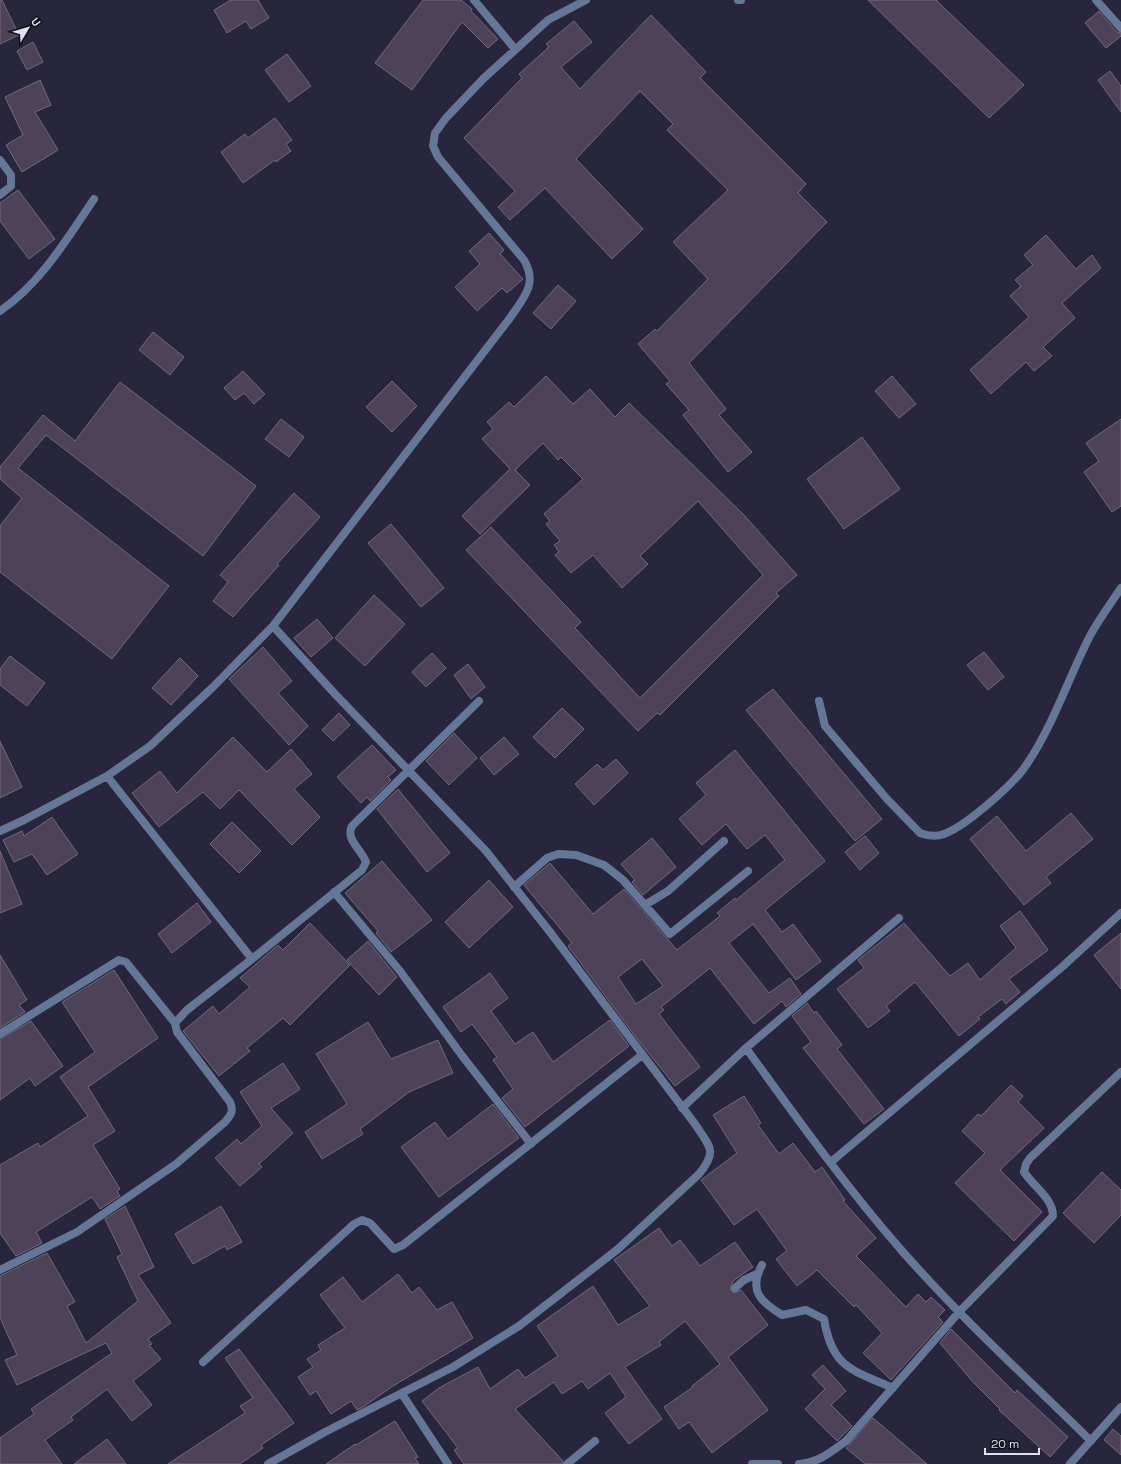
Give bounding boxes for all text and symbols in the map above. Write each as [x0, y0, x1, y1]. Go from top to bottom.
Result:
north arrow [8, 8, 48, 48]
text: U [28, 15, 44, 29]
scale bar [985, 1430, 1039, 1456]
text: 20 m [991, 1436, 1019, 1452]

